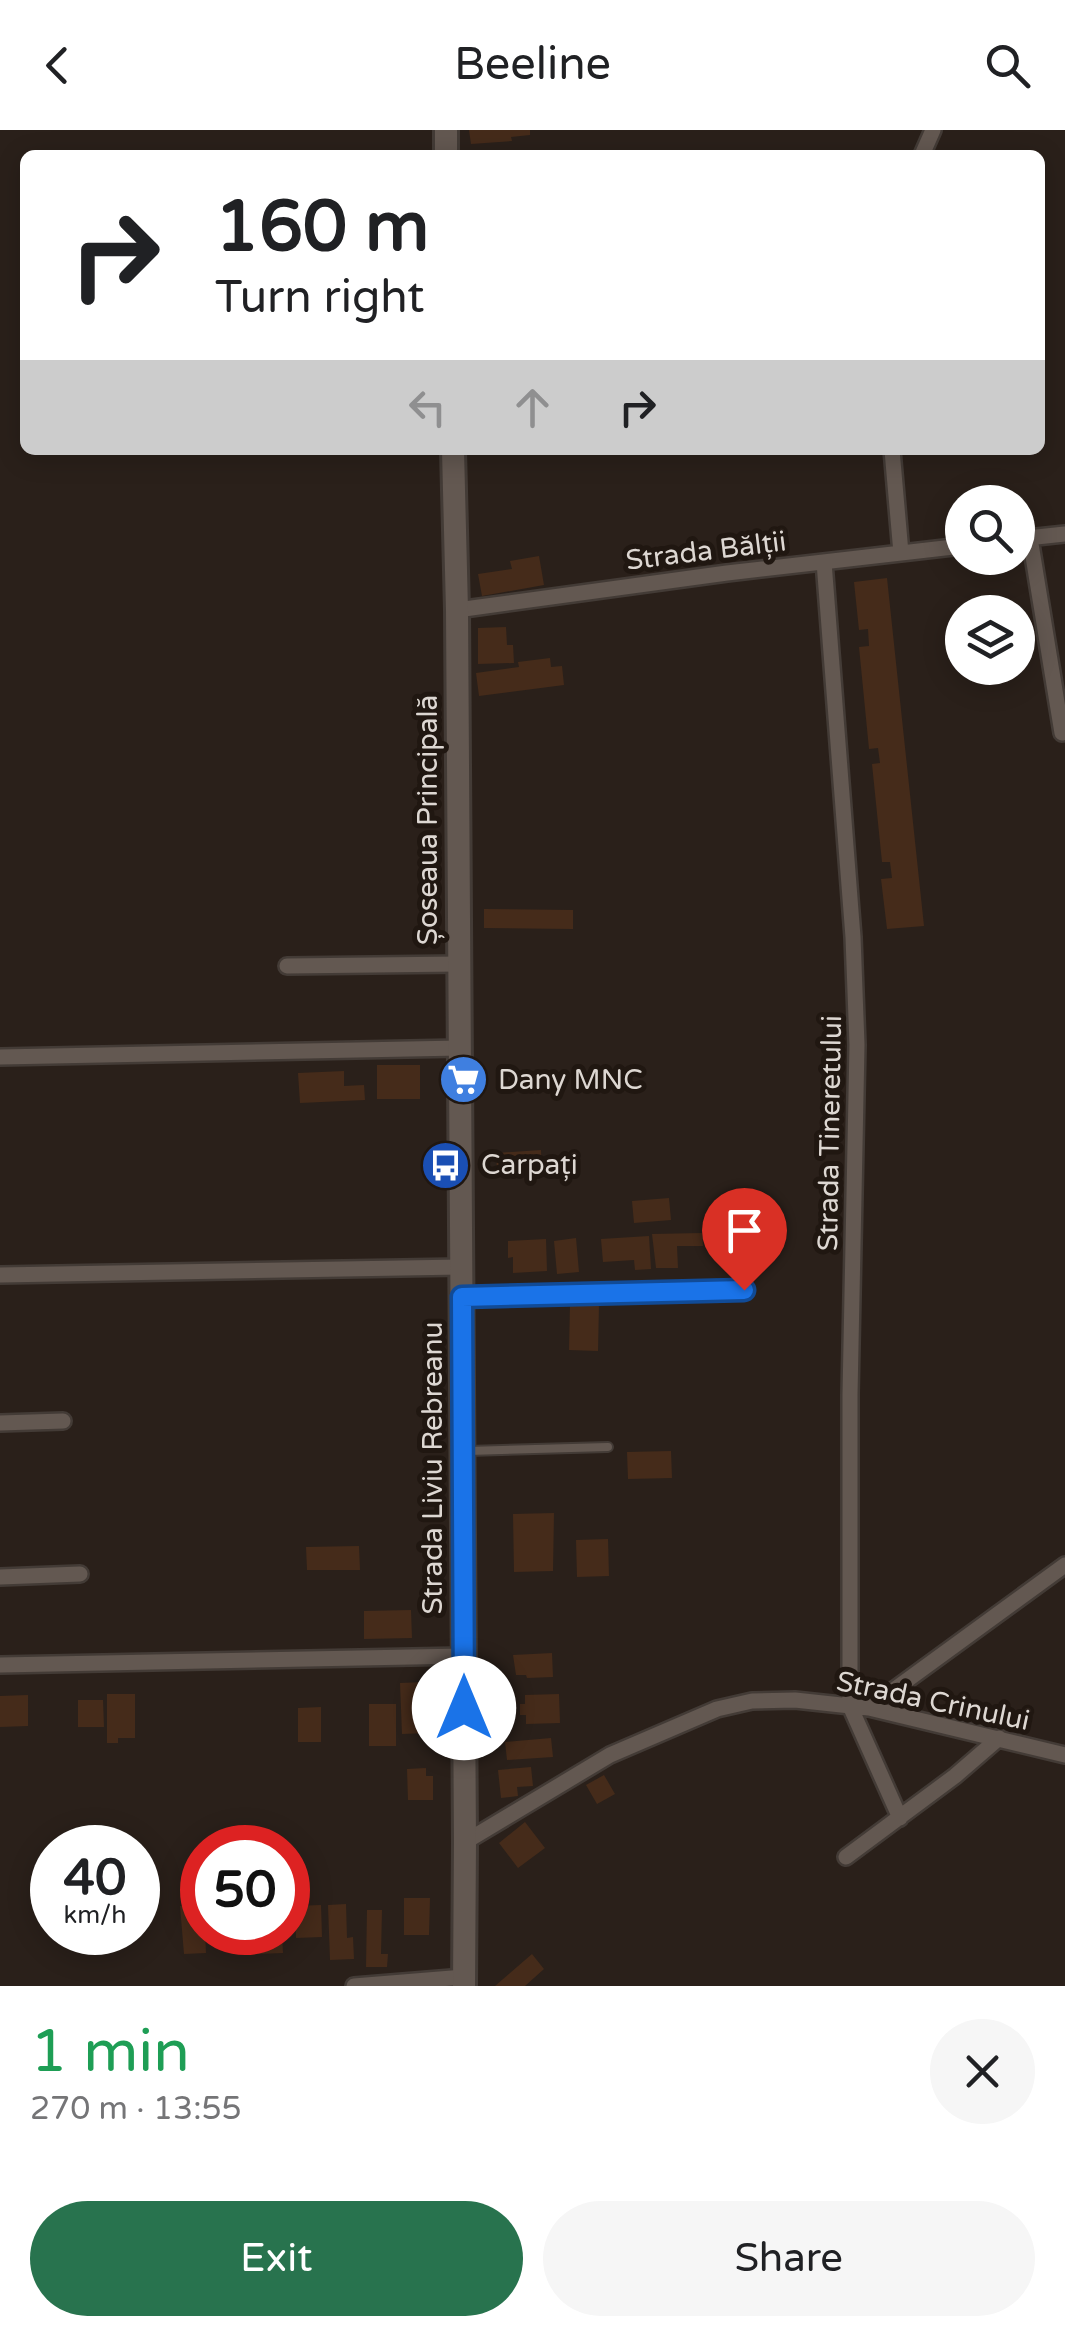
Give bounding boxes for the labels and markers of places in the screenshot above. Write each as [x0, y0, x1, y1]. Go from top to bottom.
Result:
supermarket icon: Dany MNC [437, 1054, 489, 1106]
place label: Dany MNC [498, 1063, 643, 1097]
bus stop icon: Carpați [420, 1139, 472, 1191]
place label: Carpați [481, 1148, 578, 1182]
pin [702, 1188, 787, 1291]

